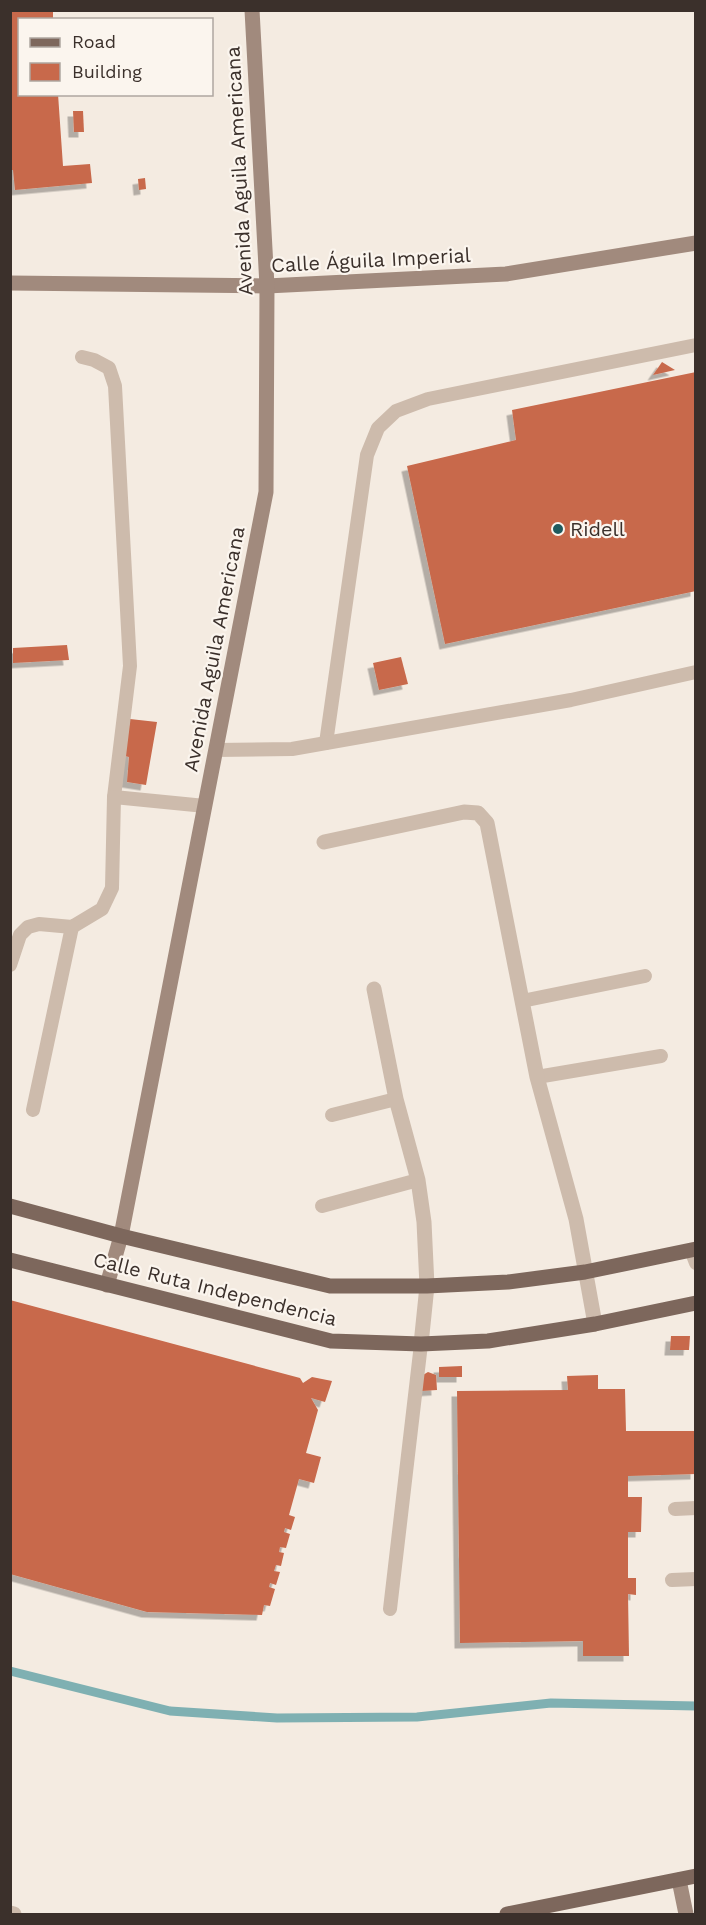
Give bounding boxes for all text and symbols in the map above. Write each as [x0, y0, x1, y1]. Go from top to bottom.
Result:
legend [18, 18, 213, 96]
text: Road [72, 31, 116, 52]
street label: Avenida Aguila Americana [220, 46, 258, 296]
text: Building [72, 61, 142, 82]
street label: Calle Águila Imperial [270, 243, 472, 277]
place label: Ridell [570, 517, 625, 541]
marker: Ridell [551, 522, 565, 536]
street label: Avenida Aguila Americana [178, 524, 250, 774]
street label: Calle Ruta Independencia [91, 1247, 339, 1331]

